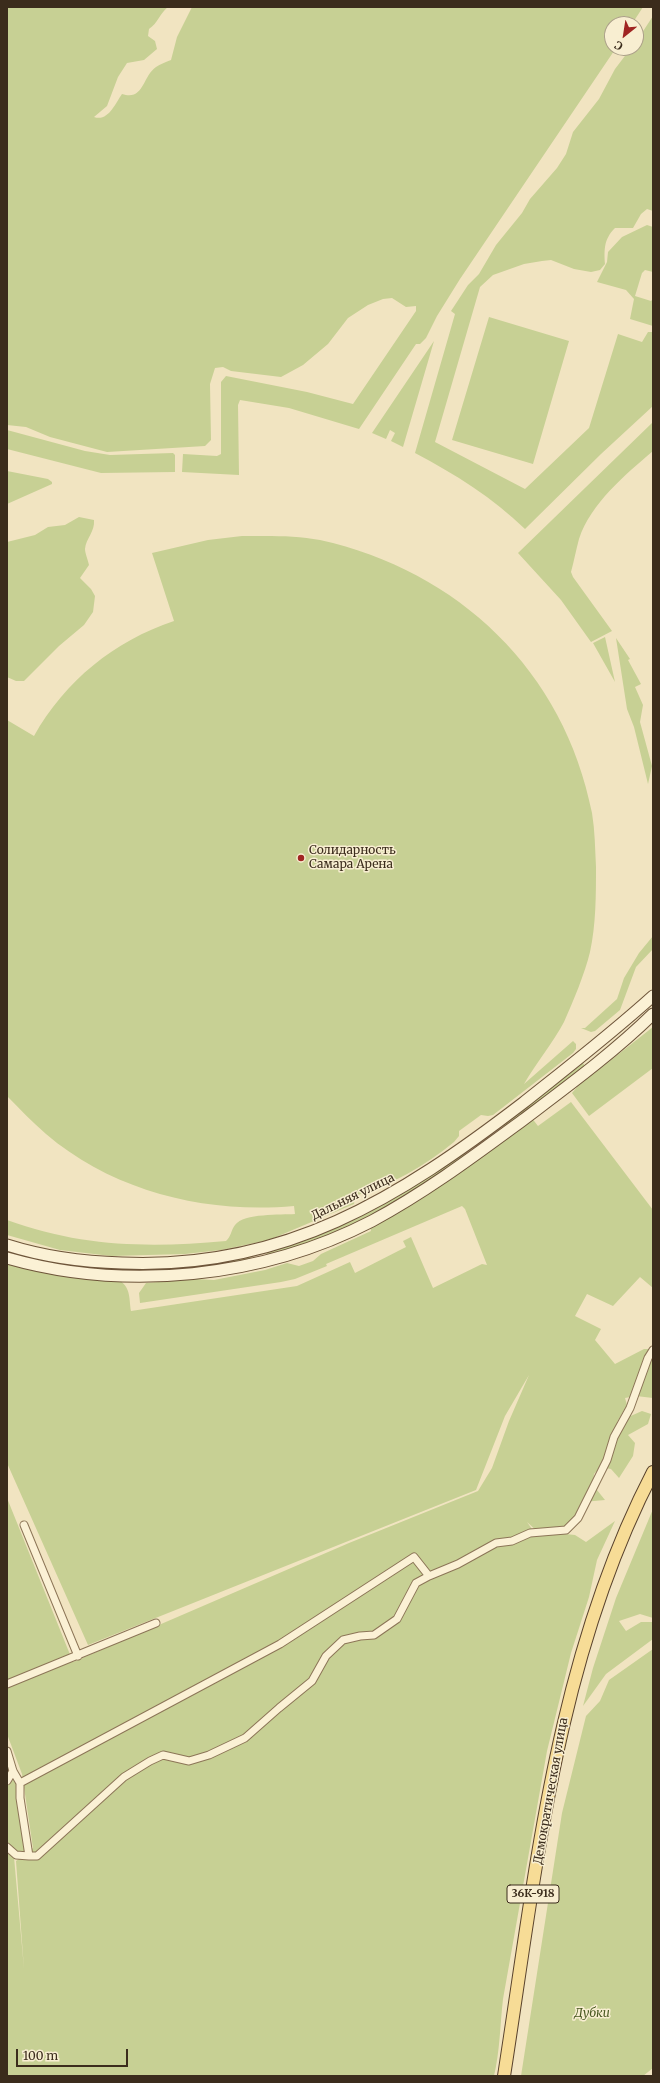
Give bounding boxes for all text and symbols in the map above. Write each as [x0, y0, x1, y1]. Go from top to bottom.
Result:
north arrow [604, 16, 644, 56]
text: С [612, 38, 625, 53]
place label: Солидарность Самара Арена [309, 844, 396, 872]
marker: Солидарность Самара Арена [296, 853, 306, 863]
street label: Дальняя улица [309, 1171, 397, 1223]
street label: Демократическая улица [531, 1716, 571, 1866]
road number: 36К-918 [507, 1885, 559, 1903]
park label: Дубки [574, 2007, 610, 2021]
scale bar [18, 2041, 130, 2067]
text: 100 m [23, 2048, 58, 2063]

